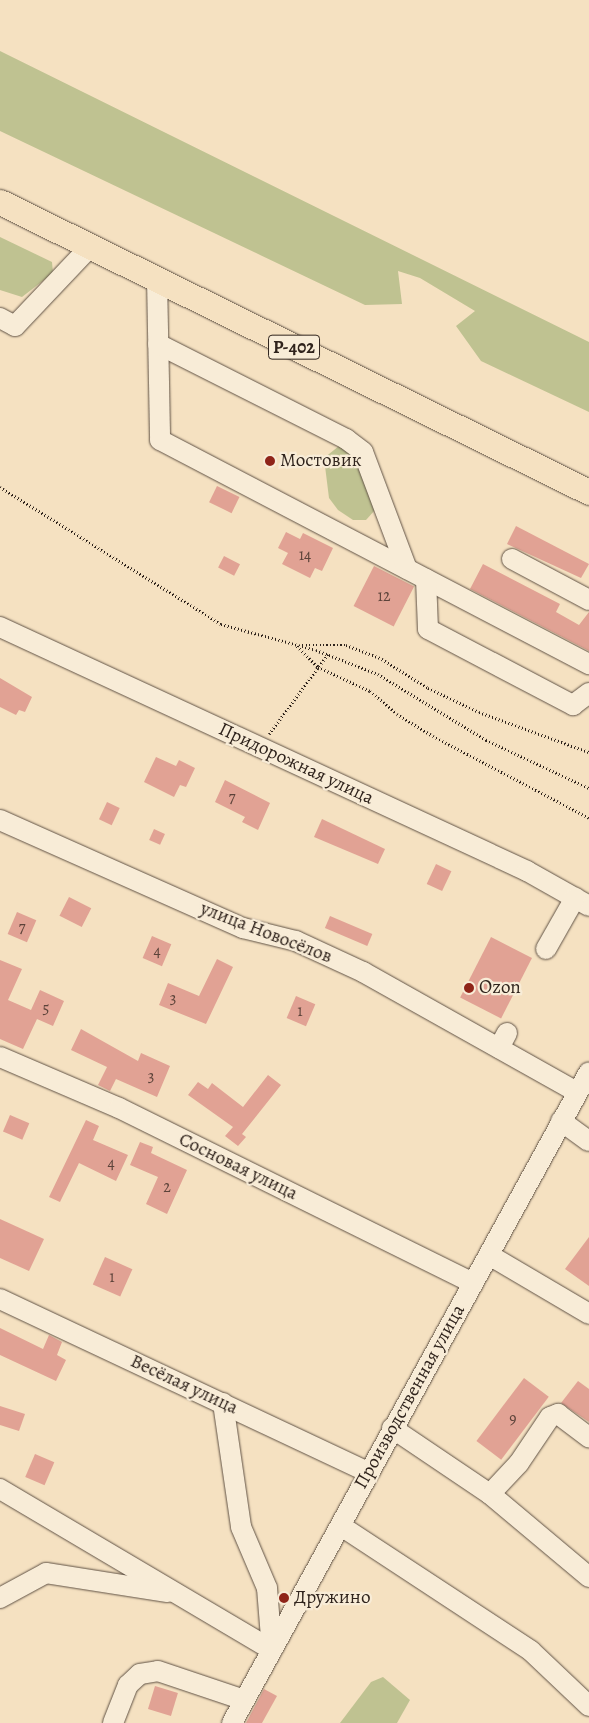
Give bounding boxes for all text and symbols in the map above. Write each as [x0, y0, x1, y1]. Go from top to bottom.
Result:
road number: Р-402 [268, 332, 320, 362]
place label: Мостовик [280, 450, 362, 472]
marker: Мостовик [264, 455, 276, 467]
house number: 14 [299, 545, 311, 565]
house number: 12 [377, 586, 391, 606]
street label: Придорожная улица [215, 718, 377, 810]
house number: 7 [229, 787, 235, 807]
street label: улица Новосёлов [197, 897, 335, 969]
house number: 7 [19, 917, 25, 937]
house number: 4 [153, 941, 161, 961]
place label: Ozon [479, 977, 521, 999]
marker: Ozon [463, 982, 475, 994]
house number: 3 [170, 988, 176, 1008]
house number: 5 [43, 998, 49, 1018]
house number: 1 [297, 1001, 303, 1021]
house number: 3 [148, 1066, 154, 1086]
street label: Сосновая улица [175, 1128, 301, 1206]
house number: 4 [107, 1153, 115, 1173]
house number: 2 [163, 1177, 171, 1197]
house number: 1 [109, 1267, 115, 1287]
street label: Производственная улица [350, 1301, 470, 1493]
street label: Весёлая улица [127, 1350, 241, 1420]
house number: 9 [509, 1409, 517, 1429]
place label: Дружино [294, 1587, 371, 1609]
marker: Дружино [278, 1592, 290, 1604]

